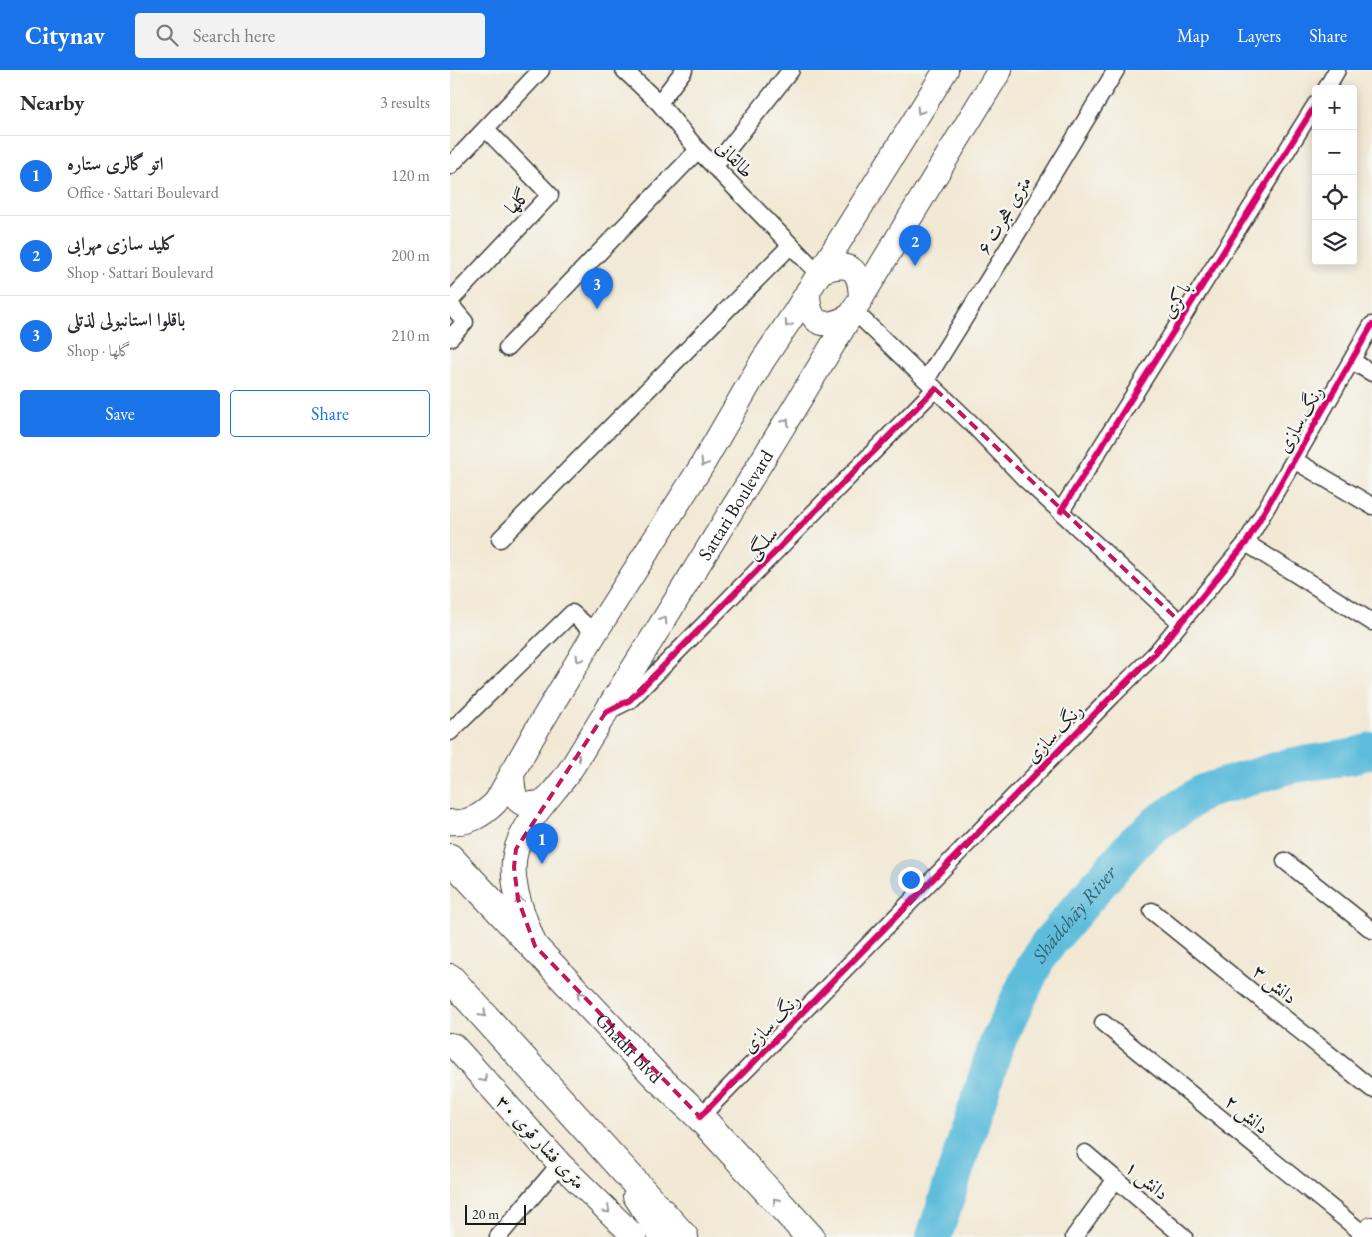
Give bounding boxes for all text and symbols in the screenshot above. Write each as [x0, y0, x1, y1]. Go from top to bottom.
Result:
search box [135, 13, 485, 58]
text: Citynav [25, 20, 105, 51]
icon: search [153, 21, 181, 49]
text: Search here [193, 23, 275, 48]
text: Map [1177, 24, 1209, 47]
text: Layers [1237, 24, 1281, 47]
text: Share [1309, 24, 1347, 47]
map controls [1312, 85, 1357, 265]
button: + [1312, 85, 1357, 130]
text: Nearby [20, 89, 84, 116]
text: 3 results [380, 92, 430, 113]
one-way arrow [917, 106, 926, 115]
button: − [1312, 130, 1357, 175]
street label: طالقانی [711, 135, 759, 183]
text: اتو گالری ستاره [67, 151, 164, 176]
text: 1 [32, 165, 40, 186]
text: 120 m [391, 165, 430, 186]
street label: ۶ متری هجرت [971, 171, 1037, 259]
button: locate [1312, 175, 1357, 220]
text: Office · Sattari Boulevard [67, 182, 219, 203]
street label: گلها [499, 183, 535, 219]
button: layers [1312, 220, 1357, 265]
pin: 2 [899, 225, 931, 266]
text: کلید سازی مهرابی [67, 231, 176, 256]
text: 2 [32, 245, 40, 266]
text: 200 m [391, 245, 430, 266]
text: Shop · Sattari Boulevard [67, 262, 214, 283]
pin: 3 [581, 268, 613, 309]
street label: باکری [1155, 277, 1197, 323]
text: باقلوا استانبولی لذتلی [67, 307, 185, 332]
one-way arrow [785, 318, 794, 327]
text: 3 [32, 325, 40, 346]
text: 210 m [391, 325, 430, 346]
text: Shop · گلها [67, 340, 131, 361]
street label: رنگ سازی [1271, 381, 1329, 457]
button: Save [20, 390, 220, 437]
button: Share [230, 390, 430, 437]
one-way arrow [780, 419, 790, 428]
street label: Sattari Boulevard [692, 445, 779, 565]
one-way arrow [700, 457, 710, 466]
street label: سلگی [740, 521, 784, 565]
one-way arrow [658, 616, 667, 625]
one-way arrow [576, 653, 586, 662]
street label: رنگ سازی [1019, 698, 1089, 768]
one-way arrow [571, 754, 581, 763]
pin: 1 [526, 823, 558, 864]
water label: Shādchāy River [1025, 859, 1123, 968]
your location [898, 867, 924, 893]
one-way arrow [515, 897, 525, 905]
street label: دانش ۳ [1247, 959, 1302, 1010]
street label: رنگ سازی [736, 988, 806, 1058]
one-way arrow [577, 992, 586, 1001]
street label: Ghadir blvd [590, 1007, 668, 1089]
one-way arrow [477, 1008, 486, 1017]
one-way arrow [478, 1074, 487, 1083]
street label: ۳۰ متری فشار قوی [491, 1089, 591, 1195]
street label: دانش ۲ [1219, 1089, 1274, 1140]
street label: دانش ۱ [1119, 1154, 1174, 1206]
one-way arrow [773, 1198, 782, 1207]
scale bar [465, 1202, 526, 1225]
one-way arrow [601, 1204, 610, 1213]
text: 20 m [472, 1205, 499, 1223]

